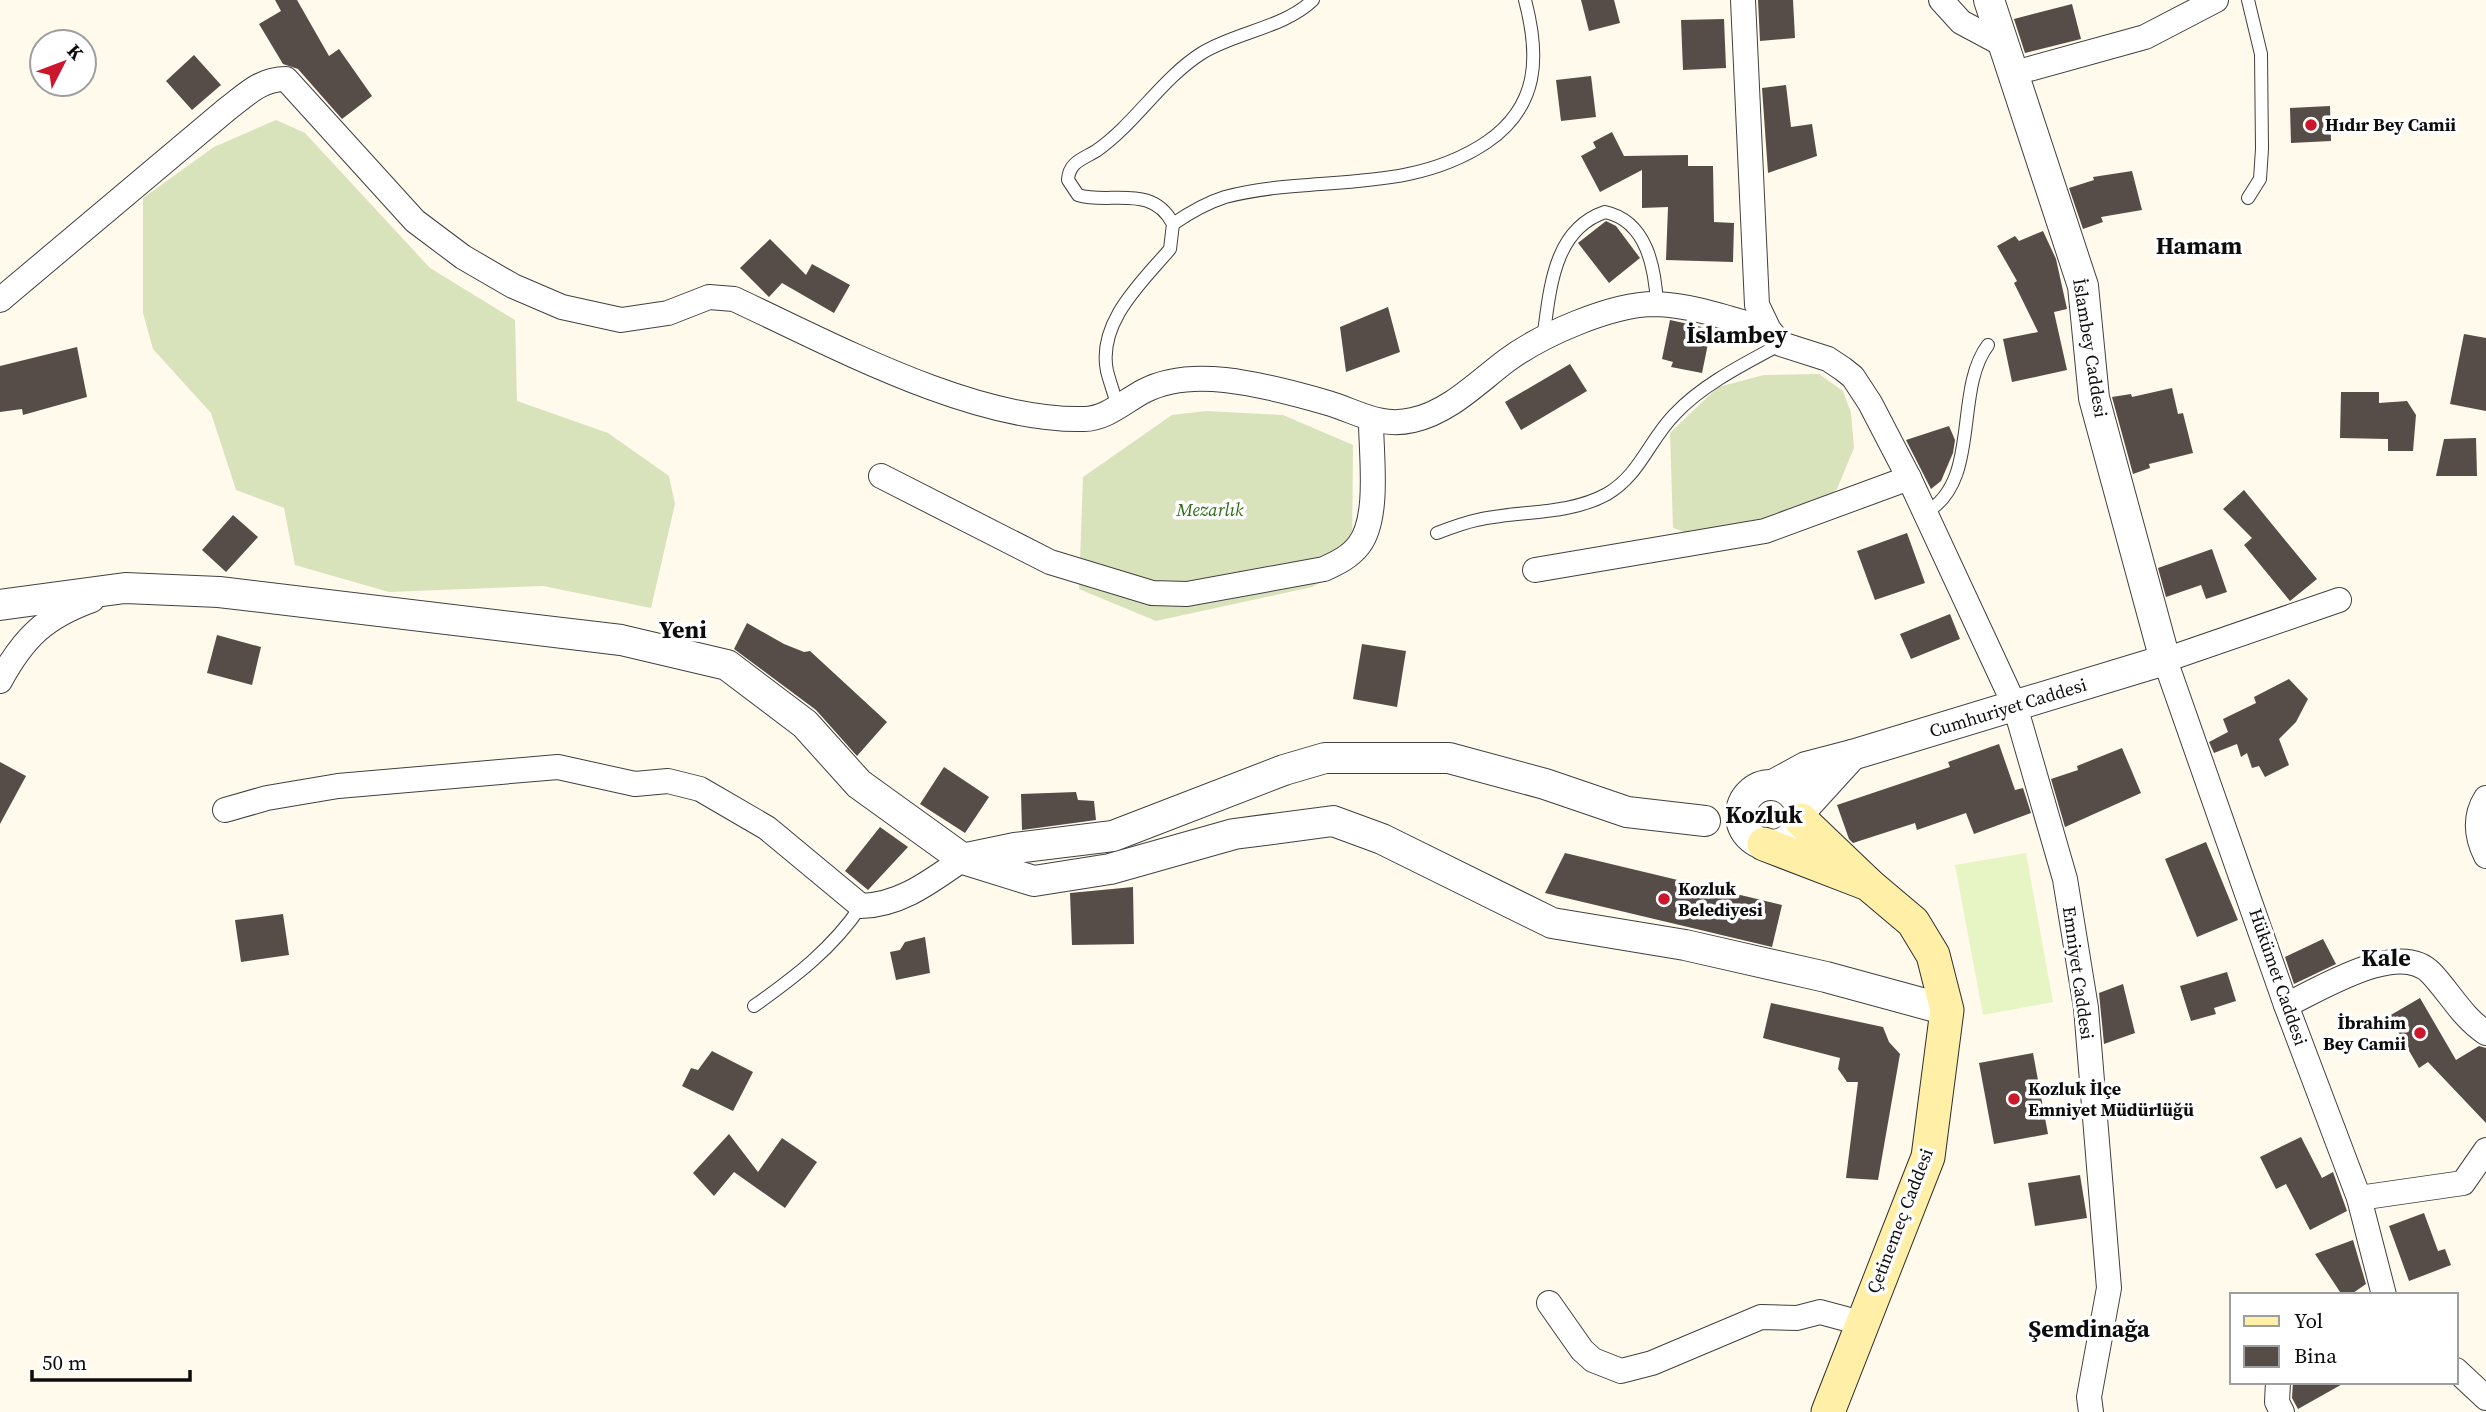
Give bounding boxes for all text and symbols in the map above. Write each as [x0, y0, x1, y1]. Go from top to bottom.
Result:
north arrow [28, 28, 98, 98]
text: K [62, 38, 90, 66]
place label: Hıdır Bey Camii [2325, 112, 2456, 137]
marker: Hıdır Bey Camii [2303, 117, 2319, 133]
district label: Hamam [2156, 229, 2243, 262]
street label: İslambey Caddesi [2067, 277, 2114, 419]
district label: İslambey [1686, 318, 1788, 351]
park label: Mezarlık [1175, 497, 1244, 522]
district label: Yeni [659, 613, 707, 646]
street label: Cumhuriyet Caddesi [1926, 672, 2090, 743]
district label: Kozluk [1725, 798, 1803, 831]
place label: Kozluk Belediyesi [1678, 876, 1763, 922]
marker: Kozluk Belediyesi [1656, 891, 1672, 907]
street label: Emniyet Caddesi [2057, 905, 2100, 1041]
street label: Hükümet Caddesi [2243, 905, 2314, 1049]
district label: Kale [2361, 941, 2411, 974]
place label: İbrahim Bey Camii [2323, 1010, 2406, 1056]
marker: İbrahim Bey Camii [2412, 1025, 2428, 1041]
place label: Kozluk İlçe Emniyet Müdürlüğü [2028, 1076, 2194, 1122]
marker: Kozluk İlçe Emniyet Müdürlüğü [2006, 1091, 2022, 1107]
street label: Çetinemeç Caddesi [1860, 1145, 1939, 1297]
legend [2230, 1293, 2458, 1384]
text: Yol [2294, 1306, 2323, 1335]
district label: Şemdinağa [2028, 1312, 2150, 1345]
scale bar [32, 1338, 189, 1382]
text: Bina [2294, 1341, 2337, 1370]
text: 50 m [42, 1348, 87, 1377]

